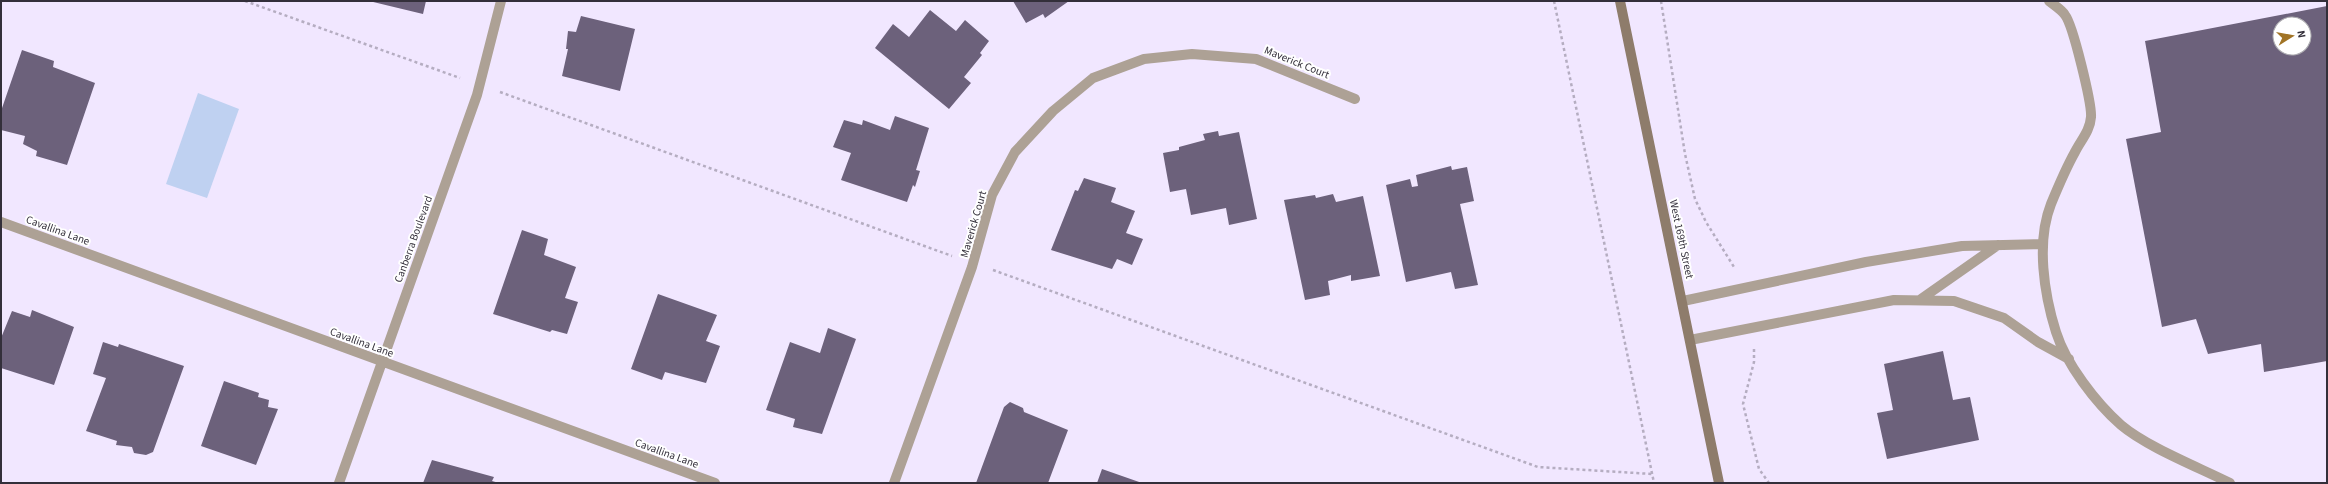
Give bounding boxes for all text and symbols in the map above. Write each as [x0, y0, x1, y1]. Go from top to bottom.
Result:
north arrow [2272, 16, 2312, 56]
text: N [2293, 29, 2309, 39]
street label: Maverick Court [1262, 43, 1332, 82]
street label: Maverick Court [957, 189, 990, 259]
street label: Canberra Boulevard [391, 194, 436, 285]
street label: West 169th Street [1666, 198, 1697, 280]
street label: Cavallina Lane [24, 212, 92, 249]
street label: Cavallina Lane [328, 324, 396, 361]
street label: Cavallina Lane [633, 435, 701, 472]

